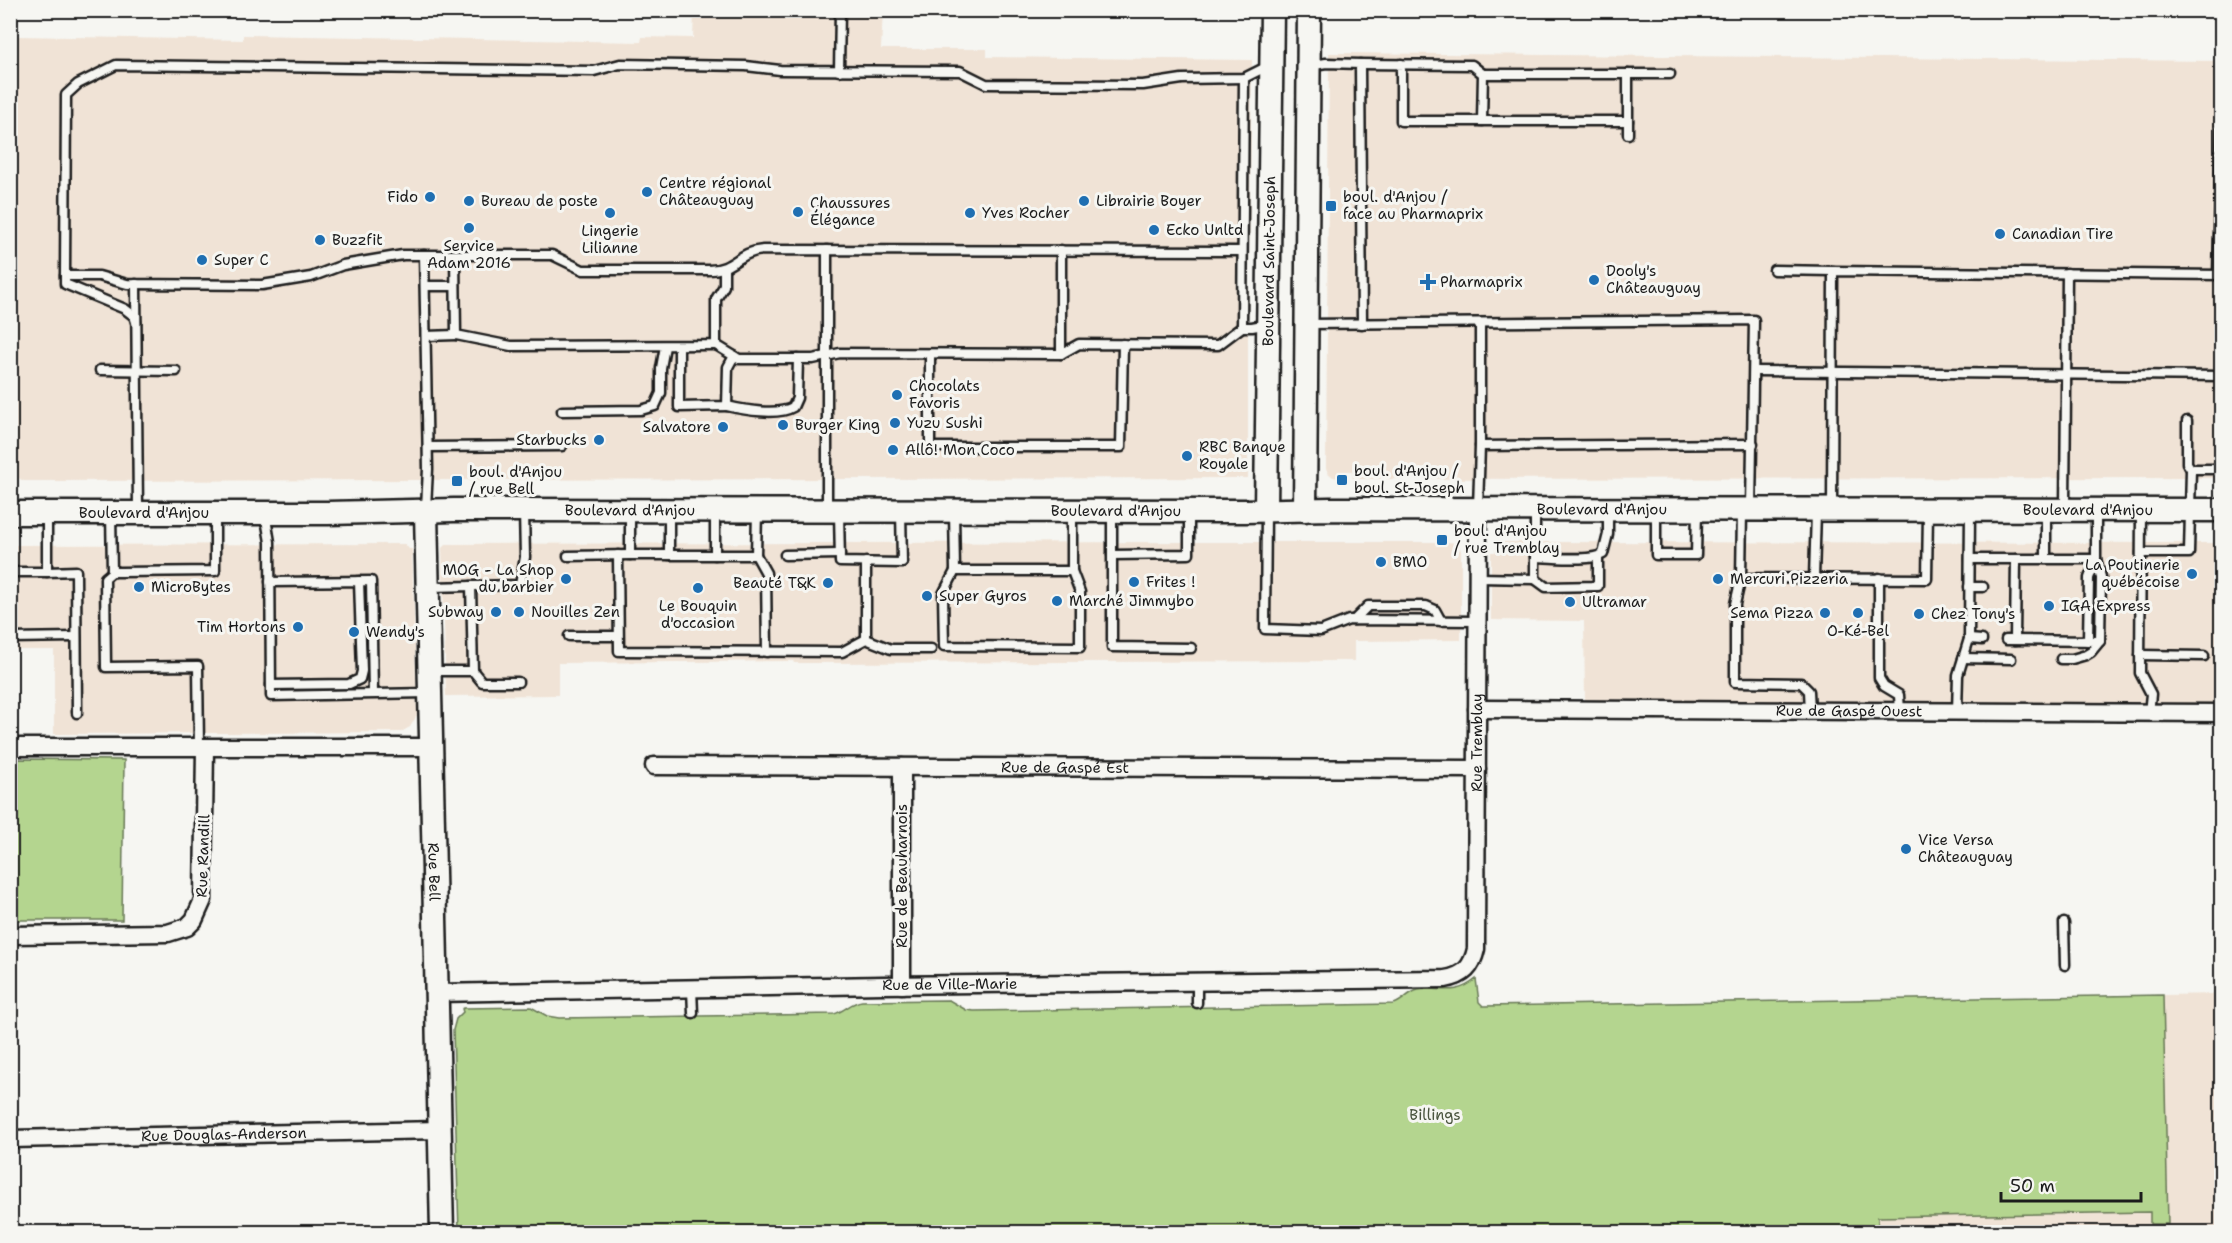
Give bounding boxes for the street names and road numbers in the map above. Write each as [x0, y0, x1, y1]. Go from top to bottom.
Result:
street label: Boulevard Saint-Joseph [1258, 176, 1280, 346]
street label: Boulevard d'Anjou [1537, 499, 1667, 519]
street label: Boulevard d'Anjou [565, 500, 695, 520]
street label: Boulevard d'Anjou [2023, 500, 2153, 520]
street label: Boulevard d'Anjou [1051, 501, 1181, 521]
street label: Boulevard d'Anjou [79, 503, 209, 523]
street label: Rue Tremblay [1467, 693, 1487, 792]
street label: Rue de Gaspé Ouest [1776, 701, 1922, 721]
street label: Rue de Gaspé Est [1001, 757, 1129, 778]
street label: Rue de Beauharnois [892, 804, 912, 948]
street label: Rue Randill [192, 814, 214, 898]
street label: Rue Bell [423, 843, 445, 902]
street label: Rue de Ville-Marie [882, 974, 1018, 995]
street label: Rue Douglas-Anderson [141, 1123, 307, 1146]

